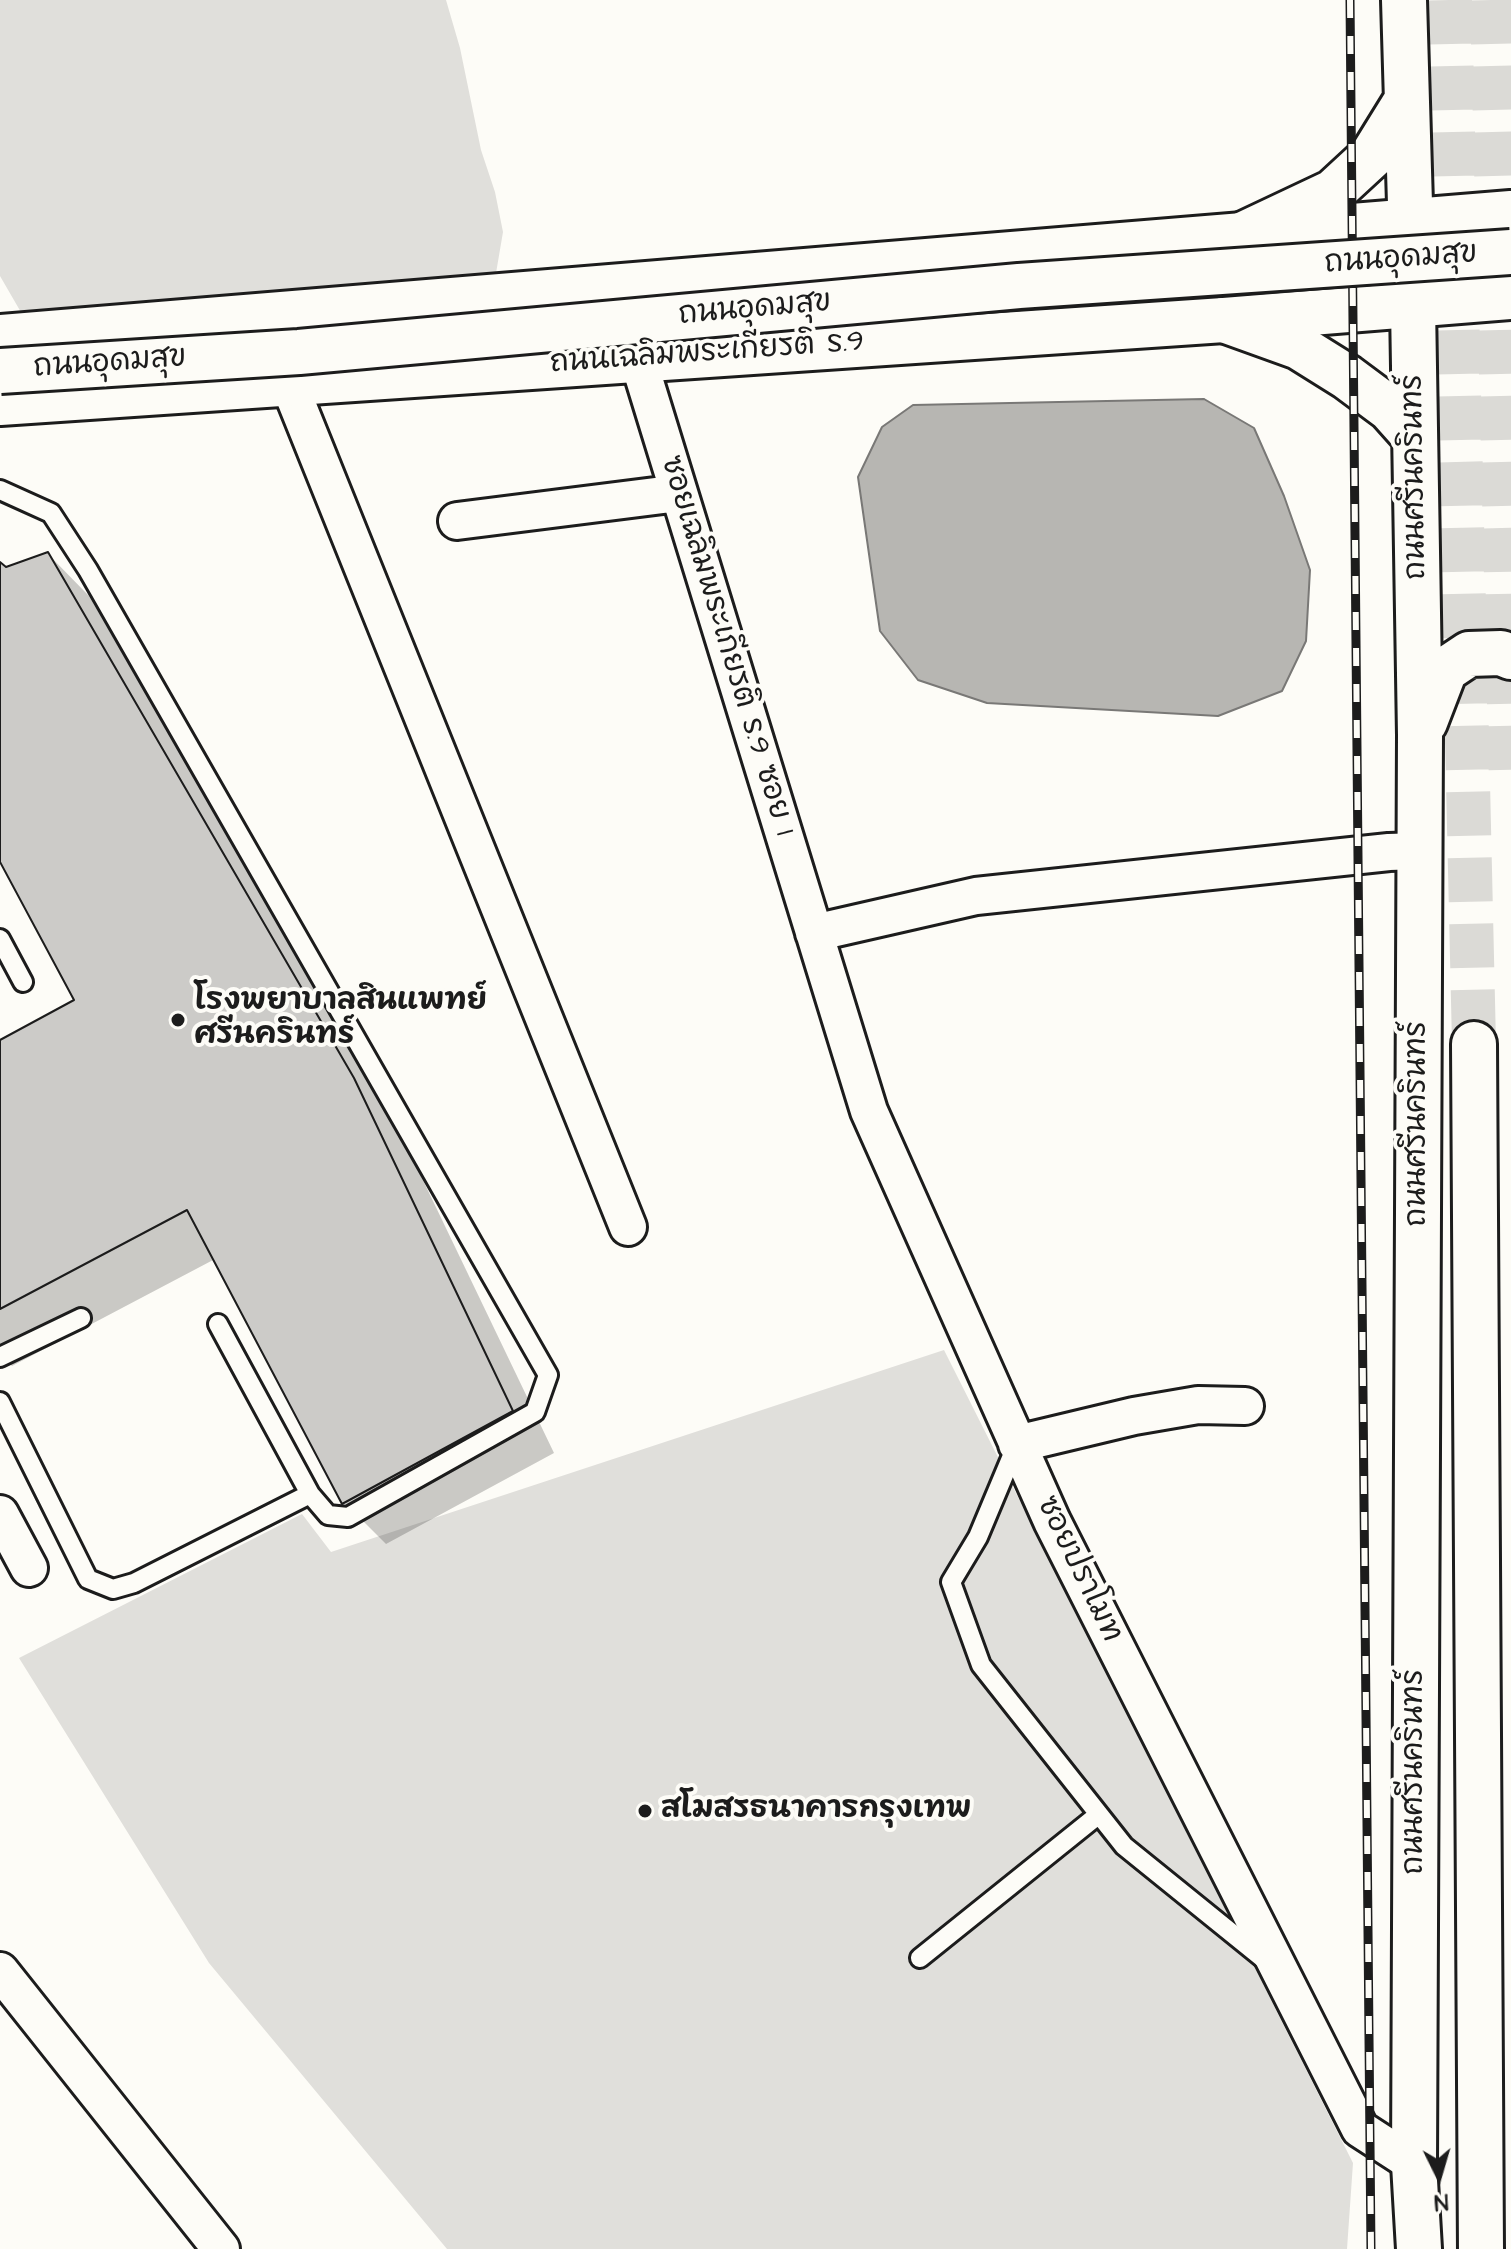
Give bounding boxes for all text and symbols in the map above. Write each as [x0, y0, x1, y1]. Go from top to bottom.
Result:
street label: ถนนอุดมสุข [1323, 237, 1479, 283]
street label: ถนนอุดมสุข [677, 285, 833, 335]
street label: ถนนเฉลิมพระเกียรติ ร.9 [549, 325, 865, 383]
street label: ถนนอุดมสุข [32, 341, 188, 387]
street label: ถนนศรีนครินทร์ [1396, 374, 1436, 580]
street label: ซอยเฉลิมพระเกียรติ ร.9 ซอย 1 [651, 452, 801, 840]
place label: โรงพยาบาลสินแพทย์ ศรีนครินทร์ [194, 985, 487, 1056]
marker: โรงพยาบาลสินแพทย์ ศรีนครินทร์ [169, 1011, 187, 1029]
street label: ถนนศรีนครินทร์ [1401, 1021, 1437, 1227]
street label: ซอยปราโมท [1027, 1491, 1129, 1649]
street label: ถนนศรีนครินทร์ [1398, 1669, 1434, 1875]
place label: สโมสรธนาคารกรุงเทพ [661, 1793, 971, 1829]
marker: สโมสรธนาคารกรุงเทพ [636, 1802, 654, 1820]
north arrow [1399, 2137, 1479, 2217]
text: N [1433, 2185, 1449, 2217]

